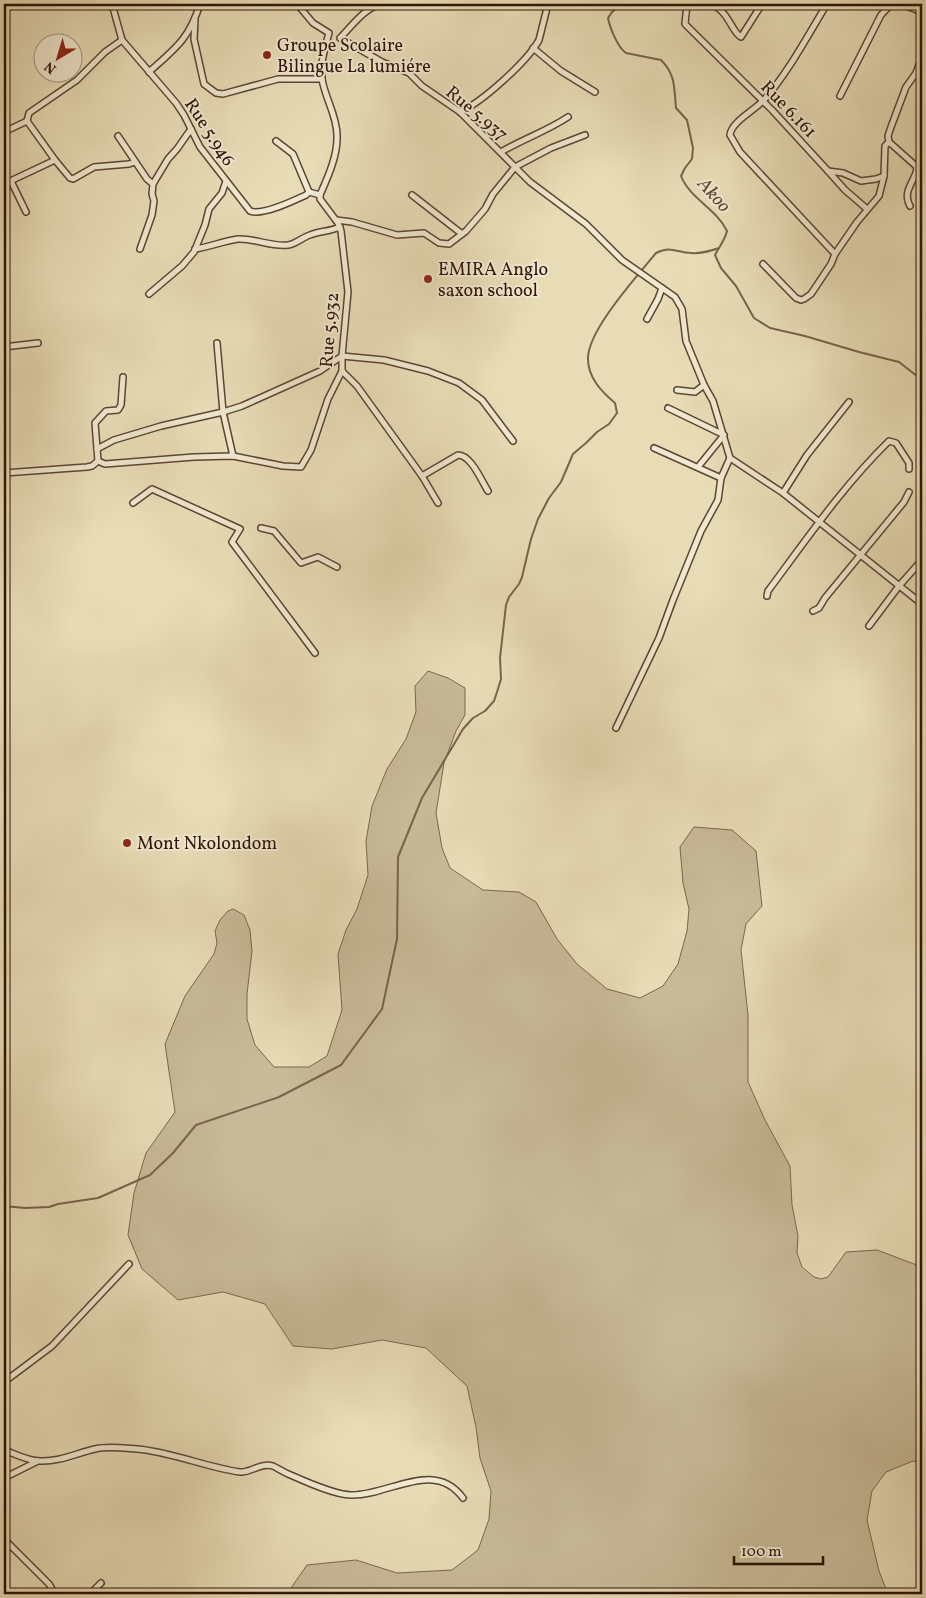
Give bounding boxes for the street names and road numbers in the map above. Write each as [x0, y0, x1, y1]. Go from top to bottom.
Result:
street label: Rue 6.161 [754, 76, 822, 144]
street label: Rue 5.937 [439, 81, 513, 148]
street label: Rue 5.946 [178, 94, 240, 172]
street label: Rue 5.932 [315, 291, 346, 369]

